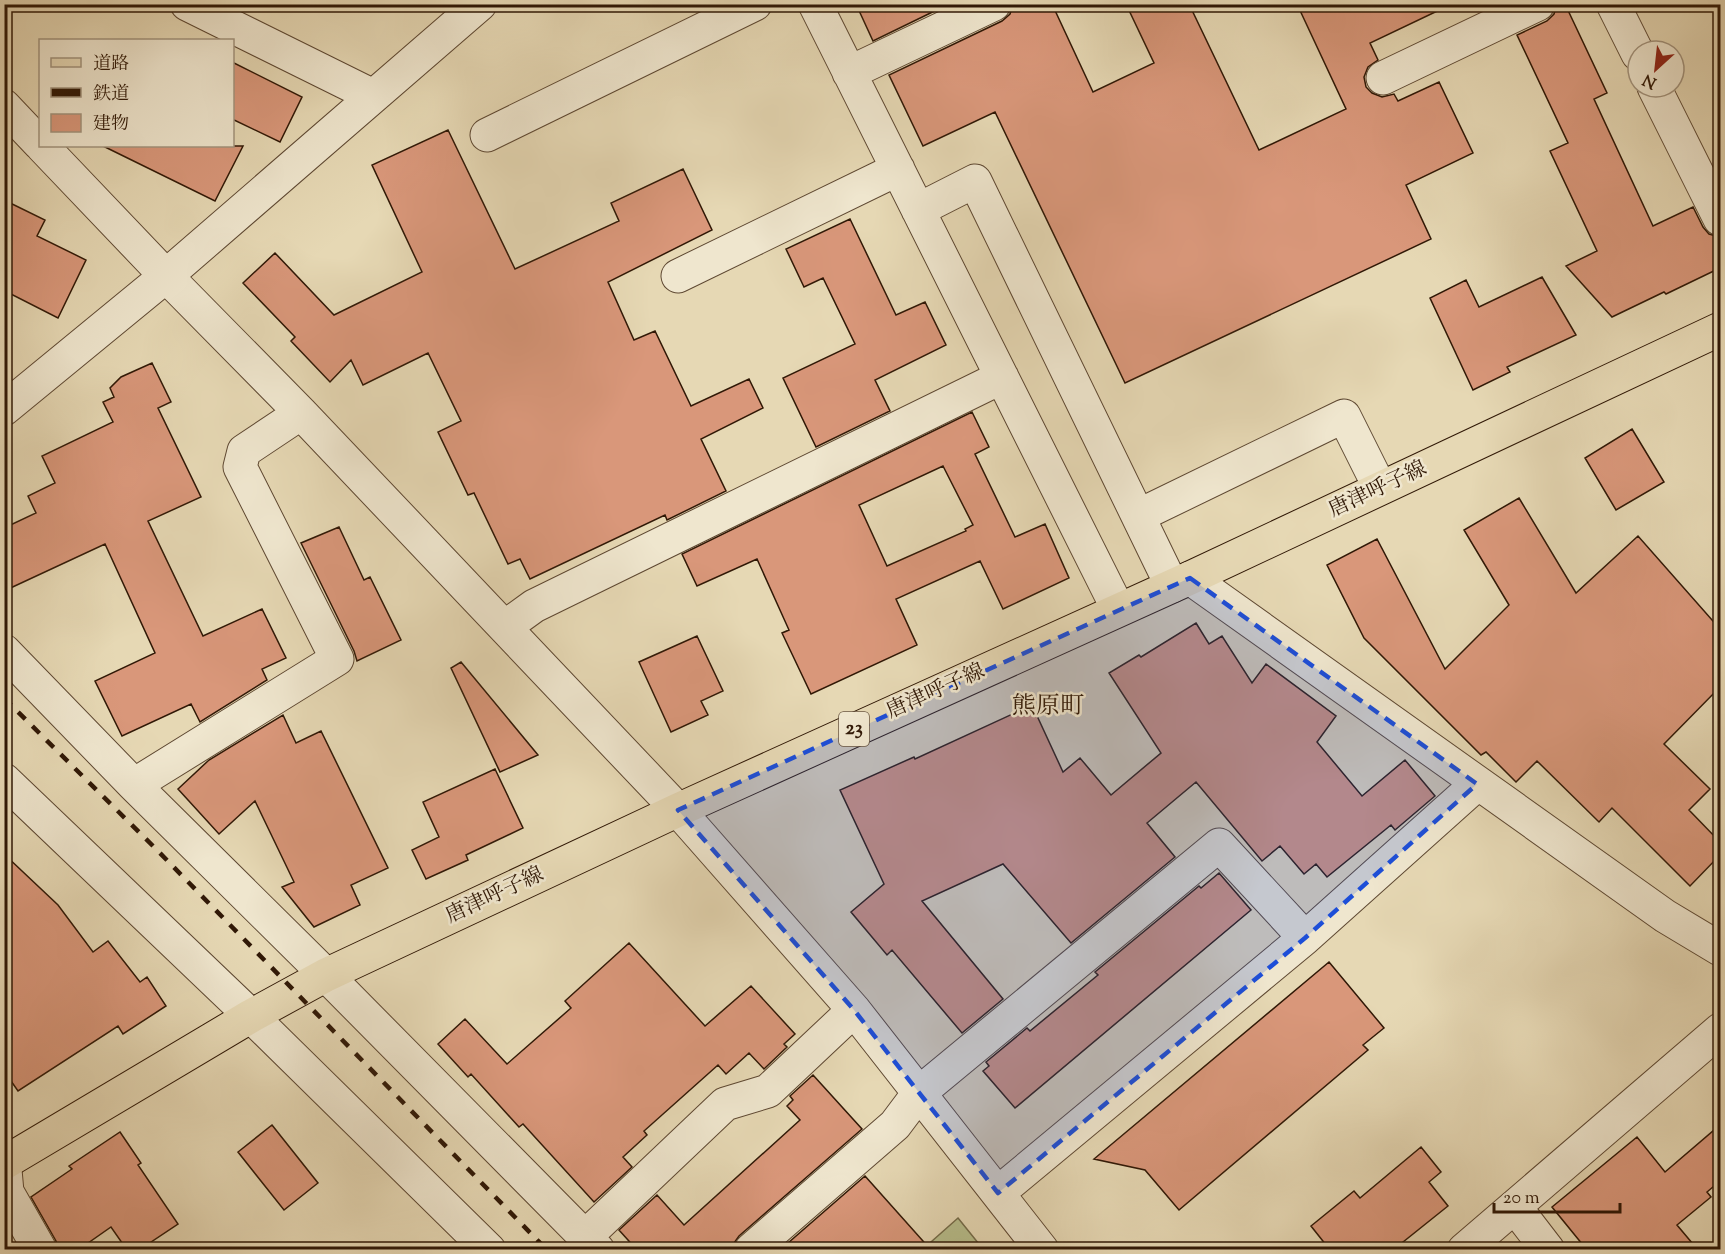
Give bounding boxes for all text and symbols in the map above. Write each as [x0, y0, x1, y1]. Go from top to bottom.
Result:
legend [39, 39, 234, 147]
north arrow [1626, 39, 1686, 99]
text: 道路 [93, 52, 129, 78]
text: N [1639, 67, 1661, 93]
text: 鉄道 [93, 82, 129, 108]
text: 建物 [93, 112, 129, 138]
street label: 唐津呼子線 [1324, 454, 1432, 526]
street label: 唐津呼子線 [882, 657, 990, 727]
district label: 熊原町 [1012, 690, 1084, 724]
road number: 23 [839, 712, 869, 746]
street label: 唐津呼子線 [441, 860, 549, 932]
scale bar [1494, 1176, 1620, 1214]
text: 20 m [1503, 1186, 1540, 1212]

